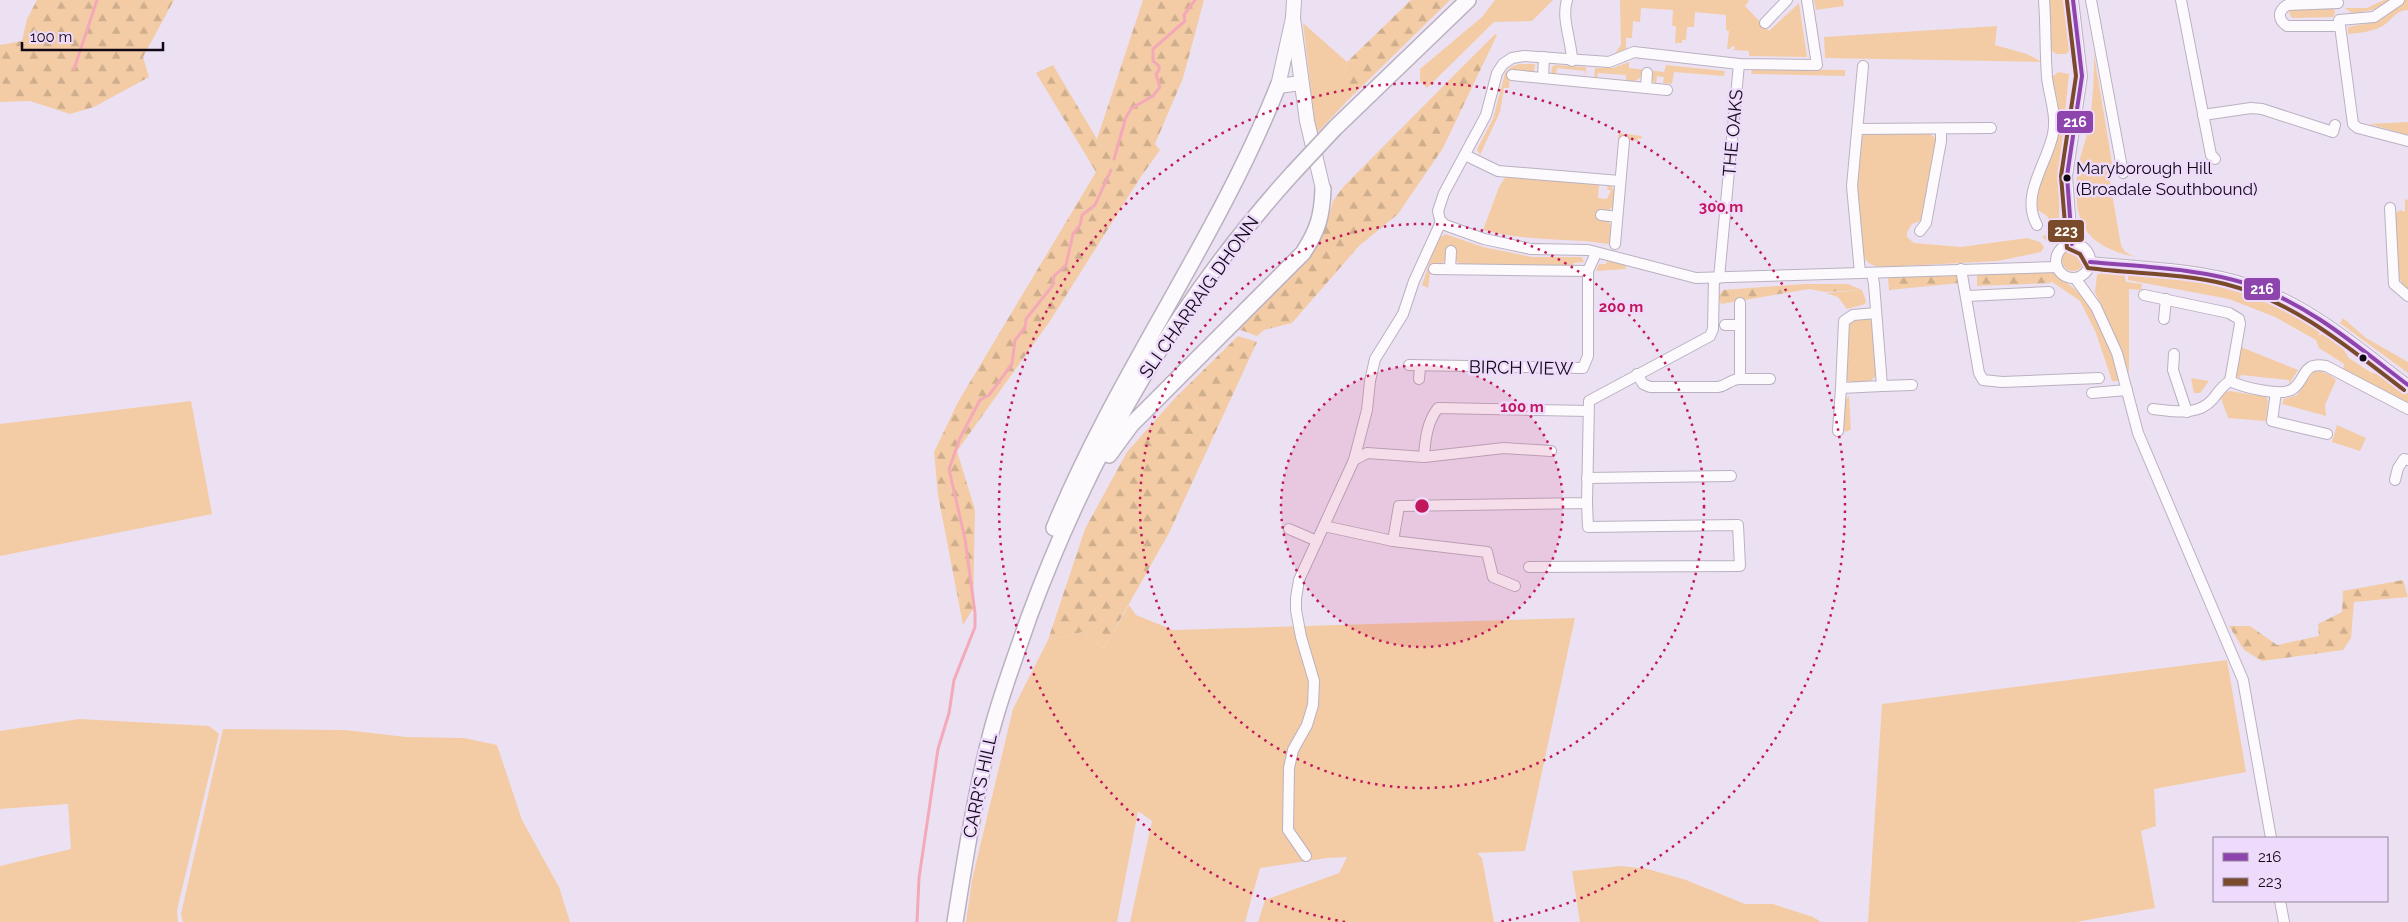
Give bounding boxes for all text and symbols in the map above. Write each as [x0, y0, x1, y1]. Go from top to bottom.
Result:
scale bar [22, 20, 164, 52]
text: 100 m [30, 28, 72, 46]
street label: THE OAKS [1718, 88, 1747, 177]
line badge: 216 [2056, 110, 2094, 134]
text: 216 [2063, 114, 2087, 130]
place label: Maryborough Hill (Broadale Southbound) [2076, 158, 2258, 199]
marker: Maryborough Hill (Broadale Southbound) [2062, 173, 2072, 183]
text: 300 m [1699, 198, 1743, 216]
street label: SLI CHARRAIG DHONN [1135, 212, 1263, 382]
line badge: 223 [2047, 219, 2085, 243]
text: 223 [2054, 223, 2078, 239]
line badge: 216 [2243, 277, 2281, 301]
text: 216 [2250, 281, 2274, 297]
text: 200 m [1599, 298, 1643, 316]
unlabelled marker [2358, 353, 2368, 363]
street label: BIRCH VIEW [1469, 356, 1573, 379]
text: 100 m [1500, 398, 1544, 416]
centre of rings [1413, 497, 1431, 515]
street label: CARR'S HILL [958, 732, 1001, 840]
legend [2213, 837, 2388, 902]
text: 216 [2258, 848, 2281, 866]
text: 223 [2258, 873, 2282, 891]

